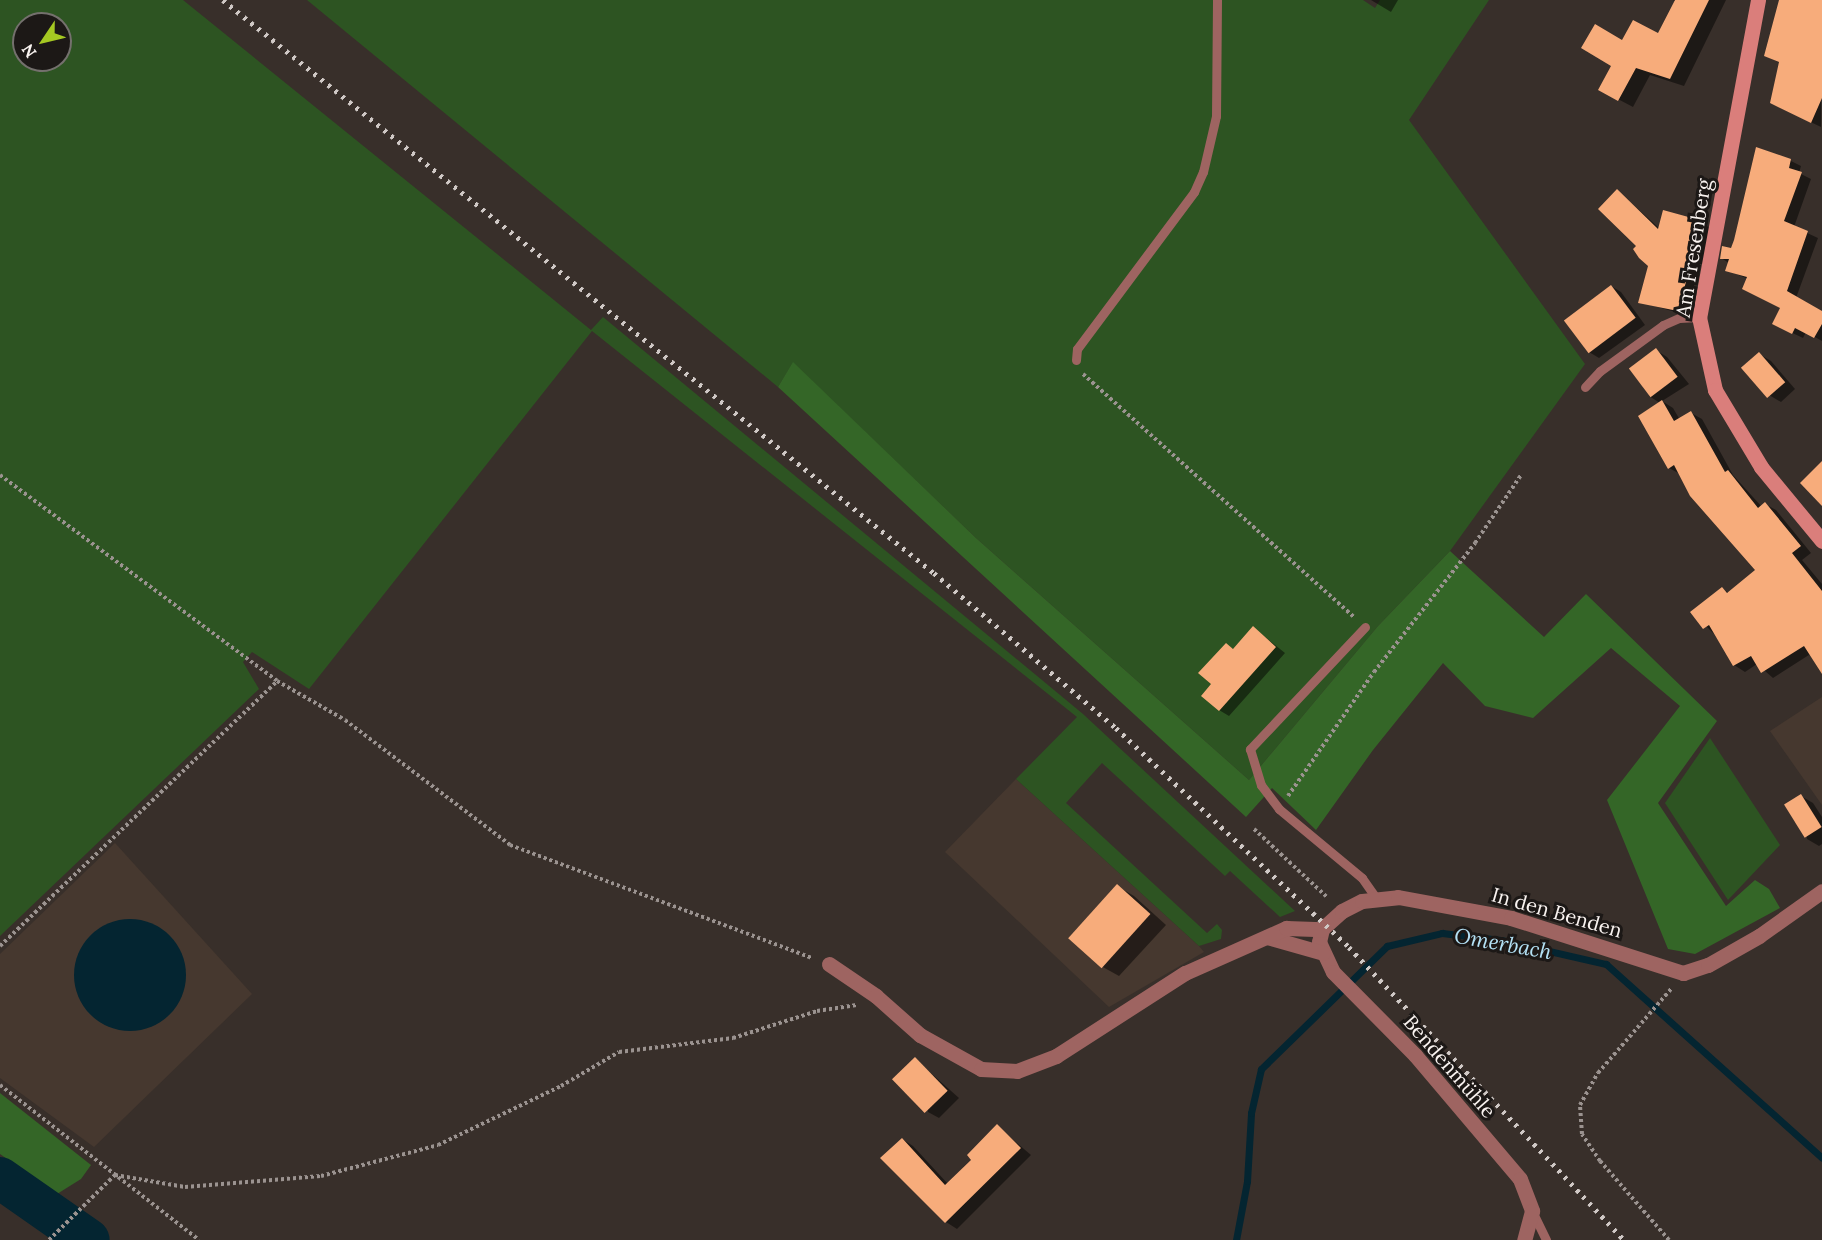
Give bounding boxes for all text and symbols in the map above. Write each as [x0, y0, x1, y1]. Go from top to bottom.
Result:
north arrow [12, 12, 72, 72]
text: N [17, 40, 41, 62]
street label: Am Fresenberg [1670, 177, 1716, 319]
street label: In den Benden [1489, 882, 1625, 942]
water label: Omerbach [1452, 923, 1554, 965]
street label: Bendenmühle [1399, 1010, 1501, 1122]

